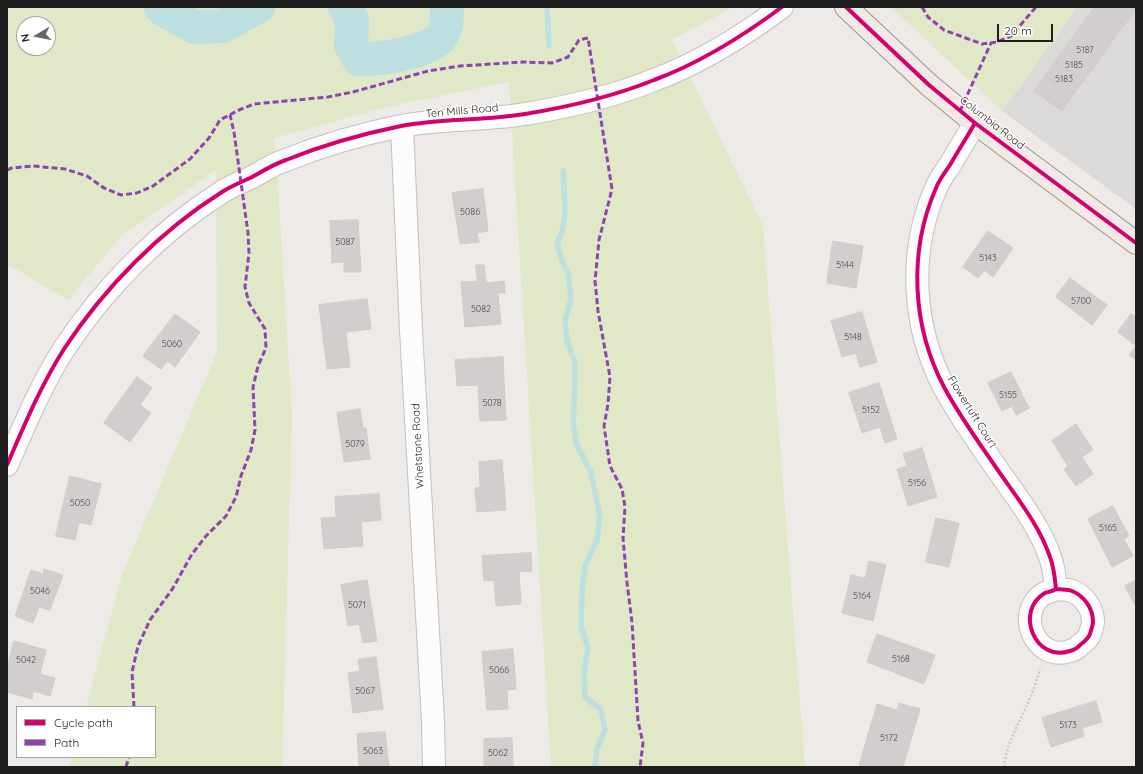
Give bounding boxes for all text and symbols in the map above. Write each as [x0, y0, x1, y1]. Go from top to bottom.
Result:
north arrow [16, 16, 56, 56]
scale bar [999, 16, 1055, 42]
text: 20 m [1004, 23, 1032, 38]
text: N [18, 33, 33, 43]
house number: 5187 [1076, 45, 1094, 55]
house number: 5185 [1065, 60, 1083, 70]
house number: 5183 [1055, 74, 1073, 84]
street label: Columbia Road [957, 94, 1027, 152]
street label: Ten Mills Road [425, 101, 499, 121]
house number: 5086 [460, 207, 480, 217]
house number: 5087 [335, 237, 355, 247]
house number: 5143 [979, 253, 997, 263]
house number: 5144 [836, 260, 854, 270]
house number: 5700 [1071, 296, 1091, 306]
house number: 5082 [471, 304, 491, 314]
house number: 5148 [844, 332, 862, 342]
house number: 5060 [162, 339, 182, 349]
street label: Flowertuft Court [944, 373, 1000, 451]
house number: 5155 [999, 390, 1017, 400]
house number: 5078 [482, 398, 502, 408]
street label: Whetstone Road [409, 403, 427, 489]
house number: 5152 [862, 405, 880, 415]
house number: 5079 [345, 439, 365, 449]
house number: 5156 [908, 478, 926, 488]
house number: 5050 [70, 498, 90, 508]
house number: 5165 [1099, 523, 1117, 533]
house number: 5046 [30, 586, 50, 596]
house number: 5164 [853, 591, 871, 601]
house number: 5071 [348, 600, 366, 610]
house number: 5168 [892, 654, 910, 664]
house number: 5042 [16, 655, 36, 665]
house number: 5066 [489, 665, 509, 675]
house number: 5067 [355, 686, 375, 696]
legend [16, 706, 156, 758]
text: Cycle path [54, 715, 113, 730]
house number: 5173 [1059, 720, 1077, 730]
house number: 5172 [880, 733, 898, 743]
text: Path [54, 735, 79, 750]
house number: 5063 [363, 746, 383, 756]
house number: 5062 [488, 748, 508, 758]

